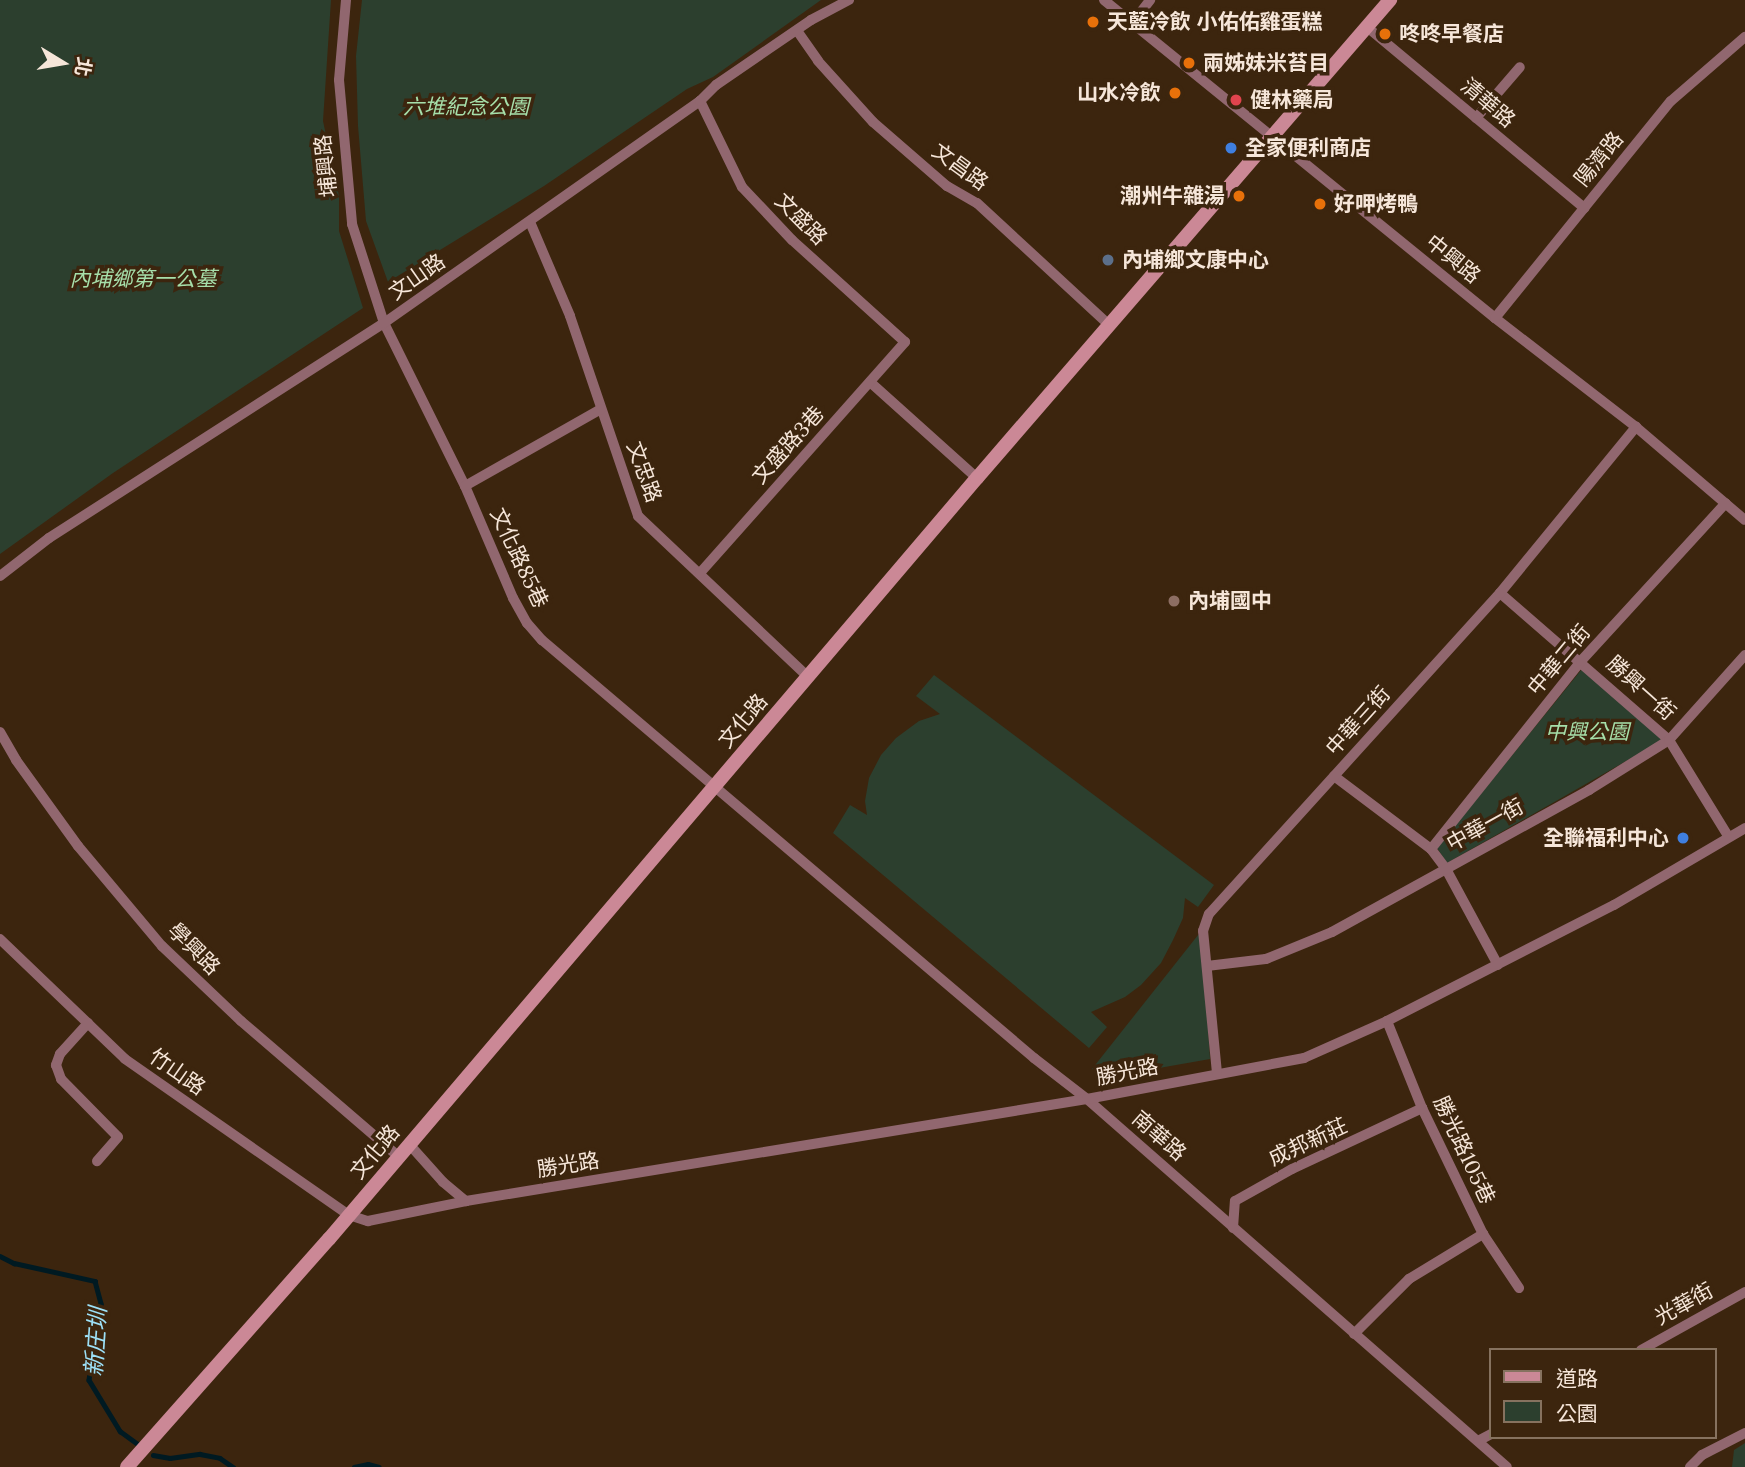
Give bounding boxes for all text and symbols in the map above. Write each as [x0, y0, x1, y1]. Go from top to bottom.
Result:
place label: 天藍冷飲 小佑佑雞蛋糕 [1107, 9, 1323, 35]
marker: 天藍冷飲 小佑佑雞蛋糕 [1085, 14, 1101, 30]
place label: 咚咚早餐店 [1399, 21, 1504, 47]
marker: 咚咚早餐店 [1377, 26, 1393, 42]
north arrow [28, 28, 98, 98]
place label: 兩姊妹米苔目 [1203, 50, 1329, 76]
text: 北 [70, 55, 97, 79]
marker: 兩姊妹米苔目 [1181, 55, 1197, 71]
street label: 清華路 [1456, 73, 1520, 133]
place label: 山水冷飲 [1077, 80, 1161, 106]
marker: 山水冷飲 [1167, 85, 1183, 101]
place label: 健林藥局 [1250, 87, 1334, 113]
marker: 健林藥局 [1228, 92, 1244, 108]
park label: 六堆紀念公園 [403, 94, 529, 120]
street label: 陽濟路 [1569, 127, 1629, 191]
street label: 埔興路 [310, 133, 342, 199]
place label: 全家便利商店 [1245, 135, 1371, 161]
street label: 文昌路 [927, 138, 993, 196]
marker: 全家便利商店 [1223, 140, 1239, 156]
place label: 潮州牛雜湯 [1120, 183, 1225, 209]
street label: 文盛路 [770, 188, 832, 250]
marker: 潮州牛雜湯 [1231, 188, 1247, 204]
place label: 好呷烤鴨 [1334, 191, 1418, 217]
marker: 好呷烤鴨 [1312, 196, 1328, 212]
street label: 中興路 [1421, 229, 1485, 289]
place label: 內埔鄉文康中心 [1122, 247, 1269, 273]
street label: 文山路 [384, 249, 450, 305]
marker: 內埔鄉文康中心 [1100, 252, 1116, 268]
park label: 內埔鄉第一公墓 [70, 266, 216, 292]
street label: 文盛路3巷 [747, 401, 829, 489]
street label: 文忠路 [621, 438, 667, 506]
street label: 文化路85巷 [485, 504, 553, 612]
place label: 內埔國中 [1188, 588, 1272, 614]
marker: 內埔國中 [1166, 593, 1182, 609]
street label: 中華二街 [1522, 620, 1596, 700]
street label: 勝興一街 [1601, 651, 1681, 725]
street label: 中華三街 [1321, 681, 1395, 761]
street label: 文化路 [713, 689, 773, 753]
park label: 中興公園 [1545, 719, 1629, 745]
street label: 中華一街 [1442, 794, 1528, 856]
place label: 全聯福利中心 [1543, 825, 1669, 851]
marker: 全聯福利中心 [1675, 830, 1691, 846]
street label: 學興路 [163, 918, 225, 980]
street label: 竹山路 [144, 1044, 210, 1100]
street label: 勝光路 [1094, 1054, 1160, 1090]
street label: 勝光路105巷 [1428, 1092, 1500, 1208]
street label: 南華路 [1127, 1106, 1191, 1166]
street label: 成邦新莊 [1265, 1113, 1351, 1171]
street label: 文化路 [345, 1120, 405, 1184]
street label: 勝光路 [535, 1148, 601, 1182]
street label: 光華街 [1650, 1278, 1718, 1330]
water label: 新庄圳 [80, 1307, 112, 1377]
legend [1490, 1348, 1717, 1439]
text: 道路 [1556, 1365, 1598, 1392]
text: 公園 [1556, 1400, 1598, 1427]

